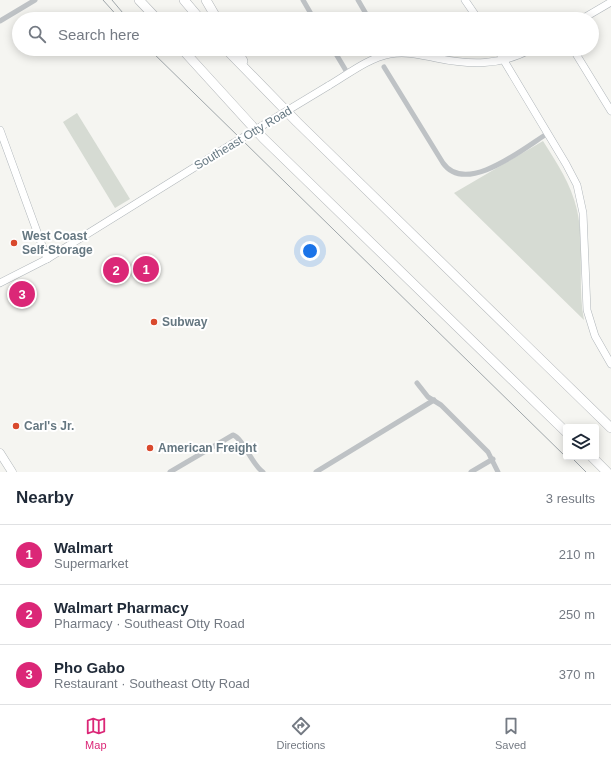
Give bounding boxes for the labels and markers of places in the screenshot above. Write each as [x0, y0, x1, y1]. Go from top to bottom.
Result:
place label: West Coast Self-Storage [22, 229, 93, 257]
marker: West Coast Self-Storage [9, 238, 19, 248]
pin: 1 [133, 254, 159, 284]
pin: 2 [103, 255, 129, 285]
pin: 3 [9, 279, 35, 309]
place label: Subway [162, 315, 208, 329]
marker: Subway [149, 317, 159, 327]
place label: Carl's Jr. [24, 419, 74, 433]
marker: Carl's Jr. [11, 421, 21, 431]
place label: American Freight [158, 441, 257, 455]
marker: American Freight [145, 443, 155, 453]

